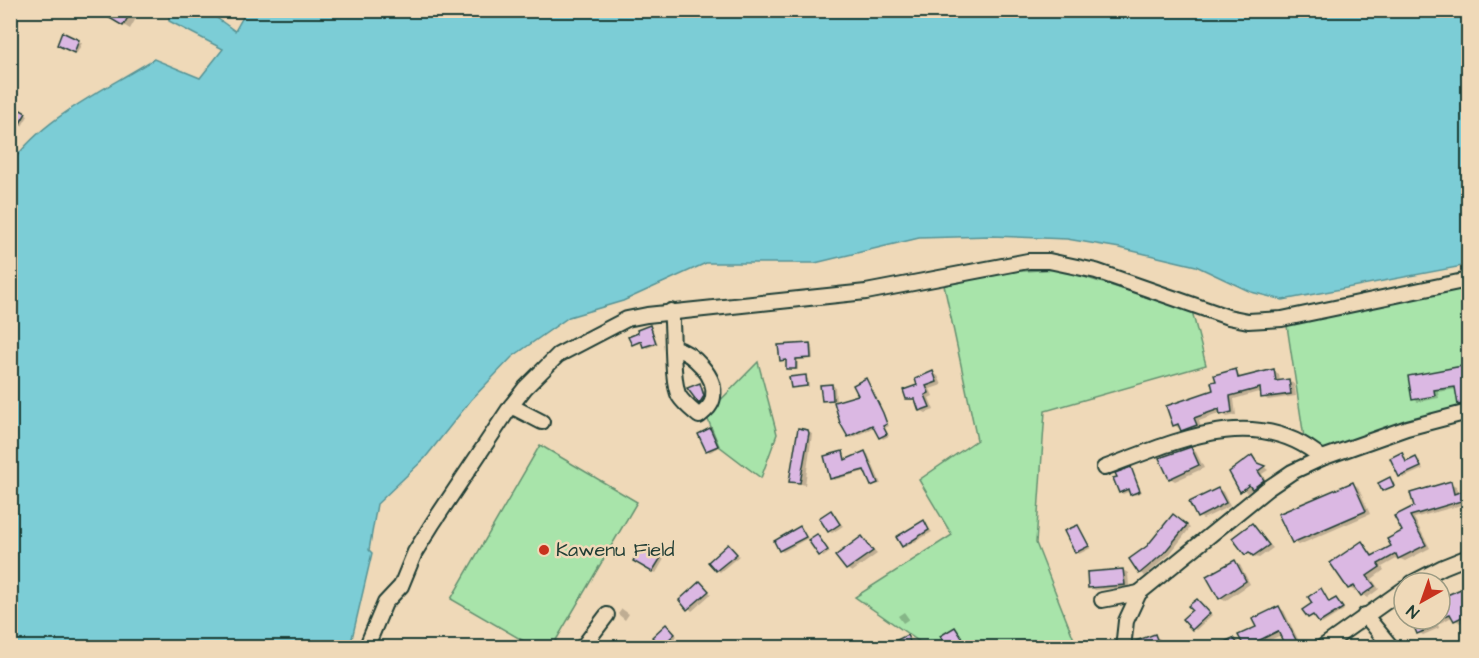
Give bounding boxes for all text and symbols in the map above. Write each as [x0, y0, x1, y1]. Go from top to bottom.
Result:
place label: Kawenu Field [556, 536, 675, 564]
marker: Kawenu Field [537, 543, 551, 557]
north arrow [1392, 571, 1452, 631]
text: N [1402, 600, 1424, 623]

